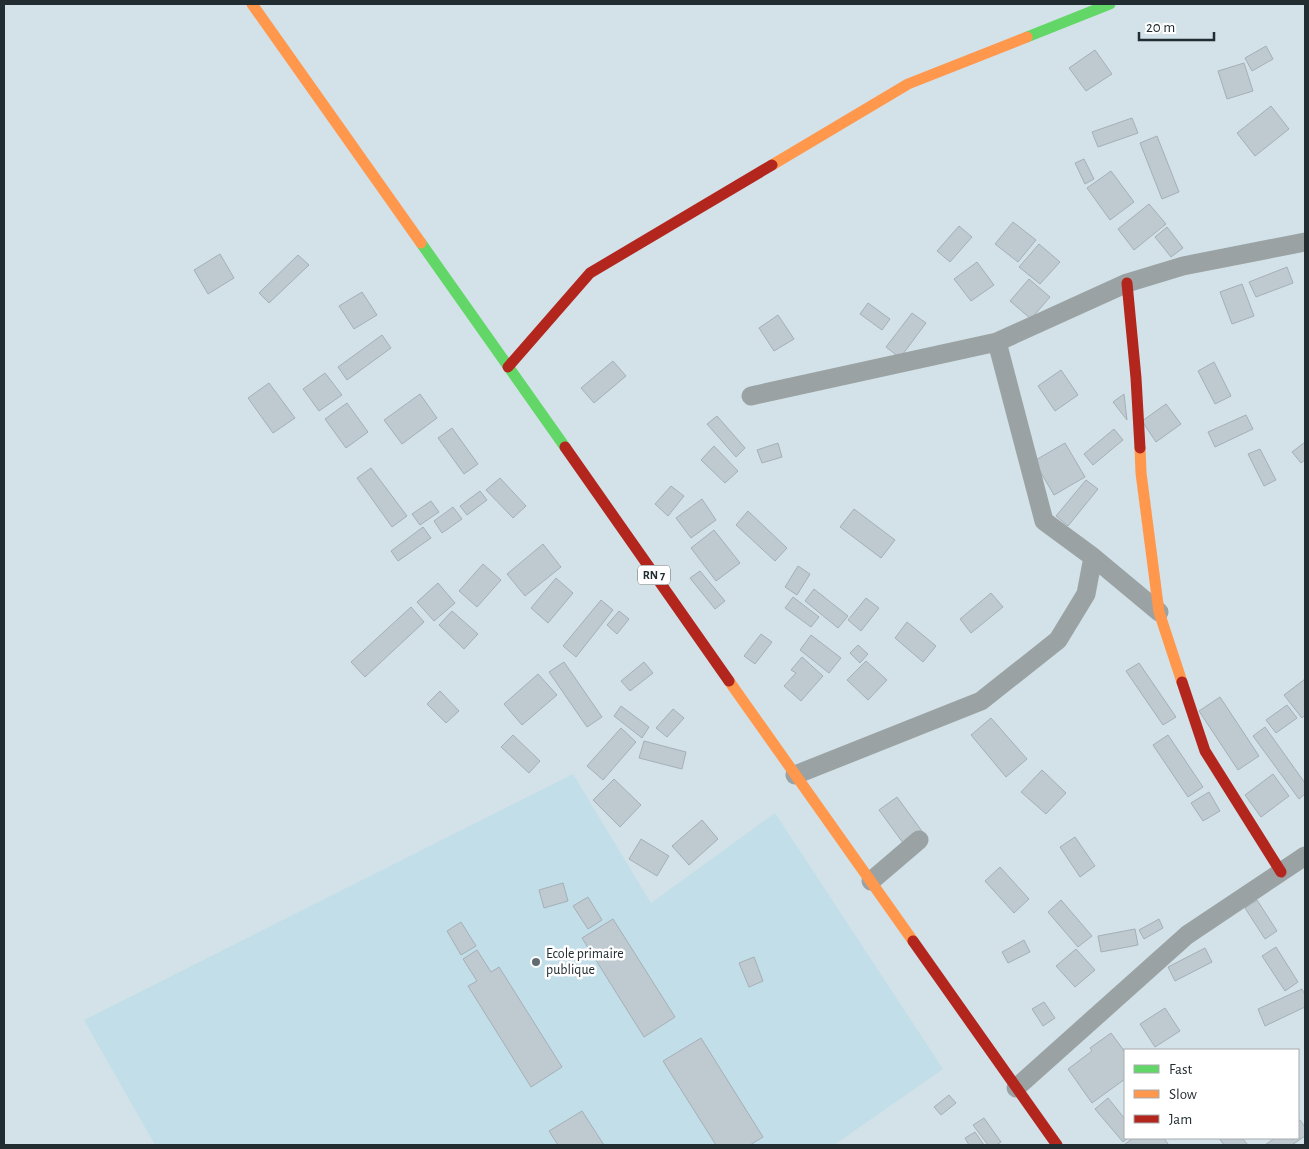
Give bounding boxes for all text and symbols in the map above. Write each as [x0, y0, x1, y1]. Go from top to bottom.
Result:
scale bar [1139, 10, 1214, 42]
text: 20 m [1146, 20, 1175, 35]
road number: RN 7 [638, 566, 670, 584]
place label: Ecole primaire publique [546, 947, 624, 977]
marker: Ecole primaire publique [530, 956, 542, 968]
legend [1124, 1049, 1299, 1139]
text: Fast [1169, 1062, 1193, 1077]
text: Slow [1169, 1087, 1197, 1102]
text: Jam [1169, 1112, 1192, 1127]

